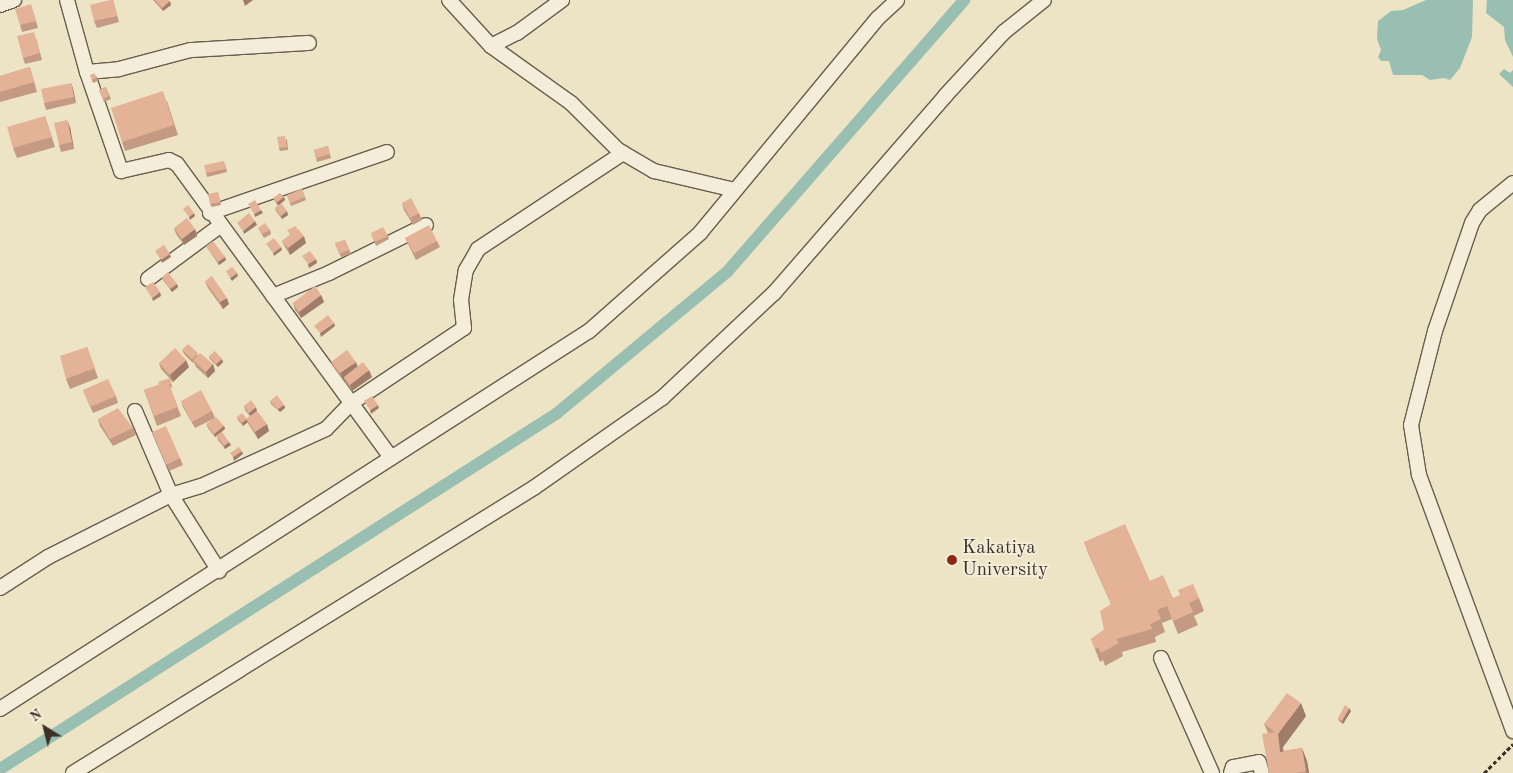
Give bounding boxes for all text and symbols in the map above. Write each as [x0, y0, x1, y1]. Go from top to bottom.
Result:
place label: Kakatiya University [962, 538, 1048, 582]
marker: Kakatiya University [946, 554, 958, 566]
north arrow [20, 703, 70, 753]
text: N [28, 707, 45, 725]

